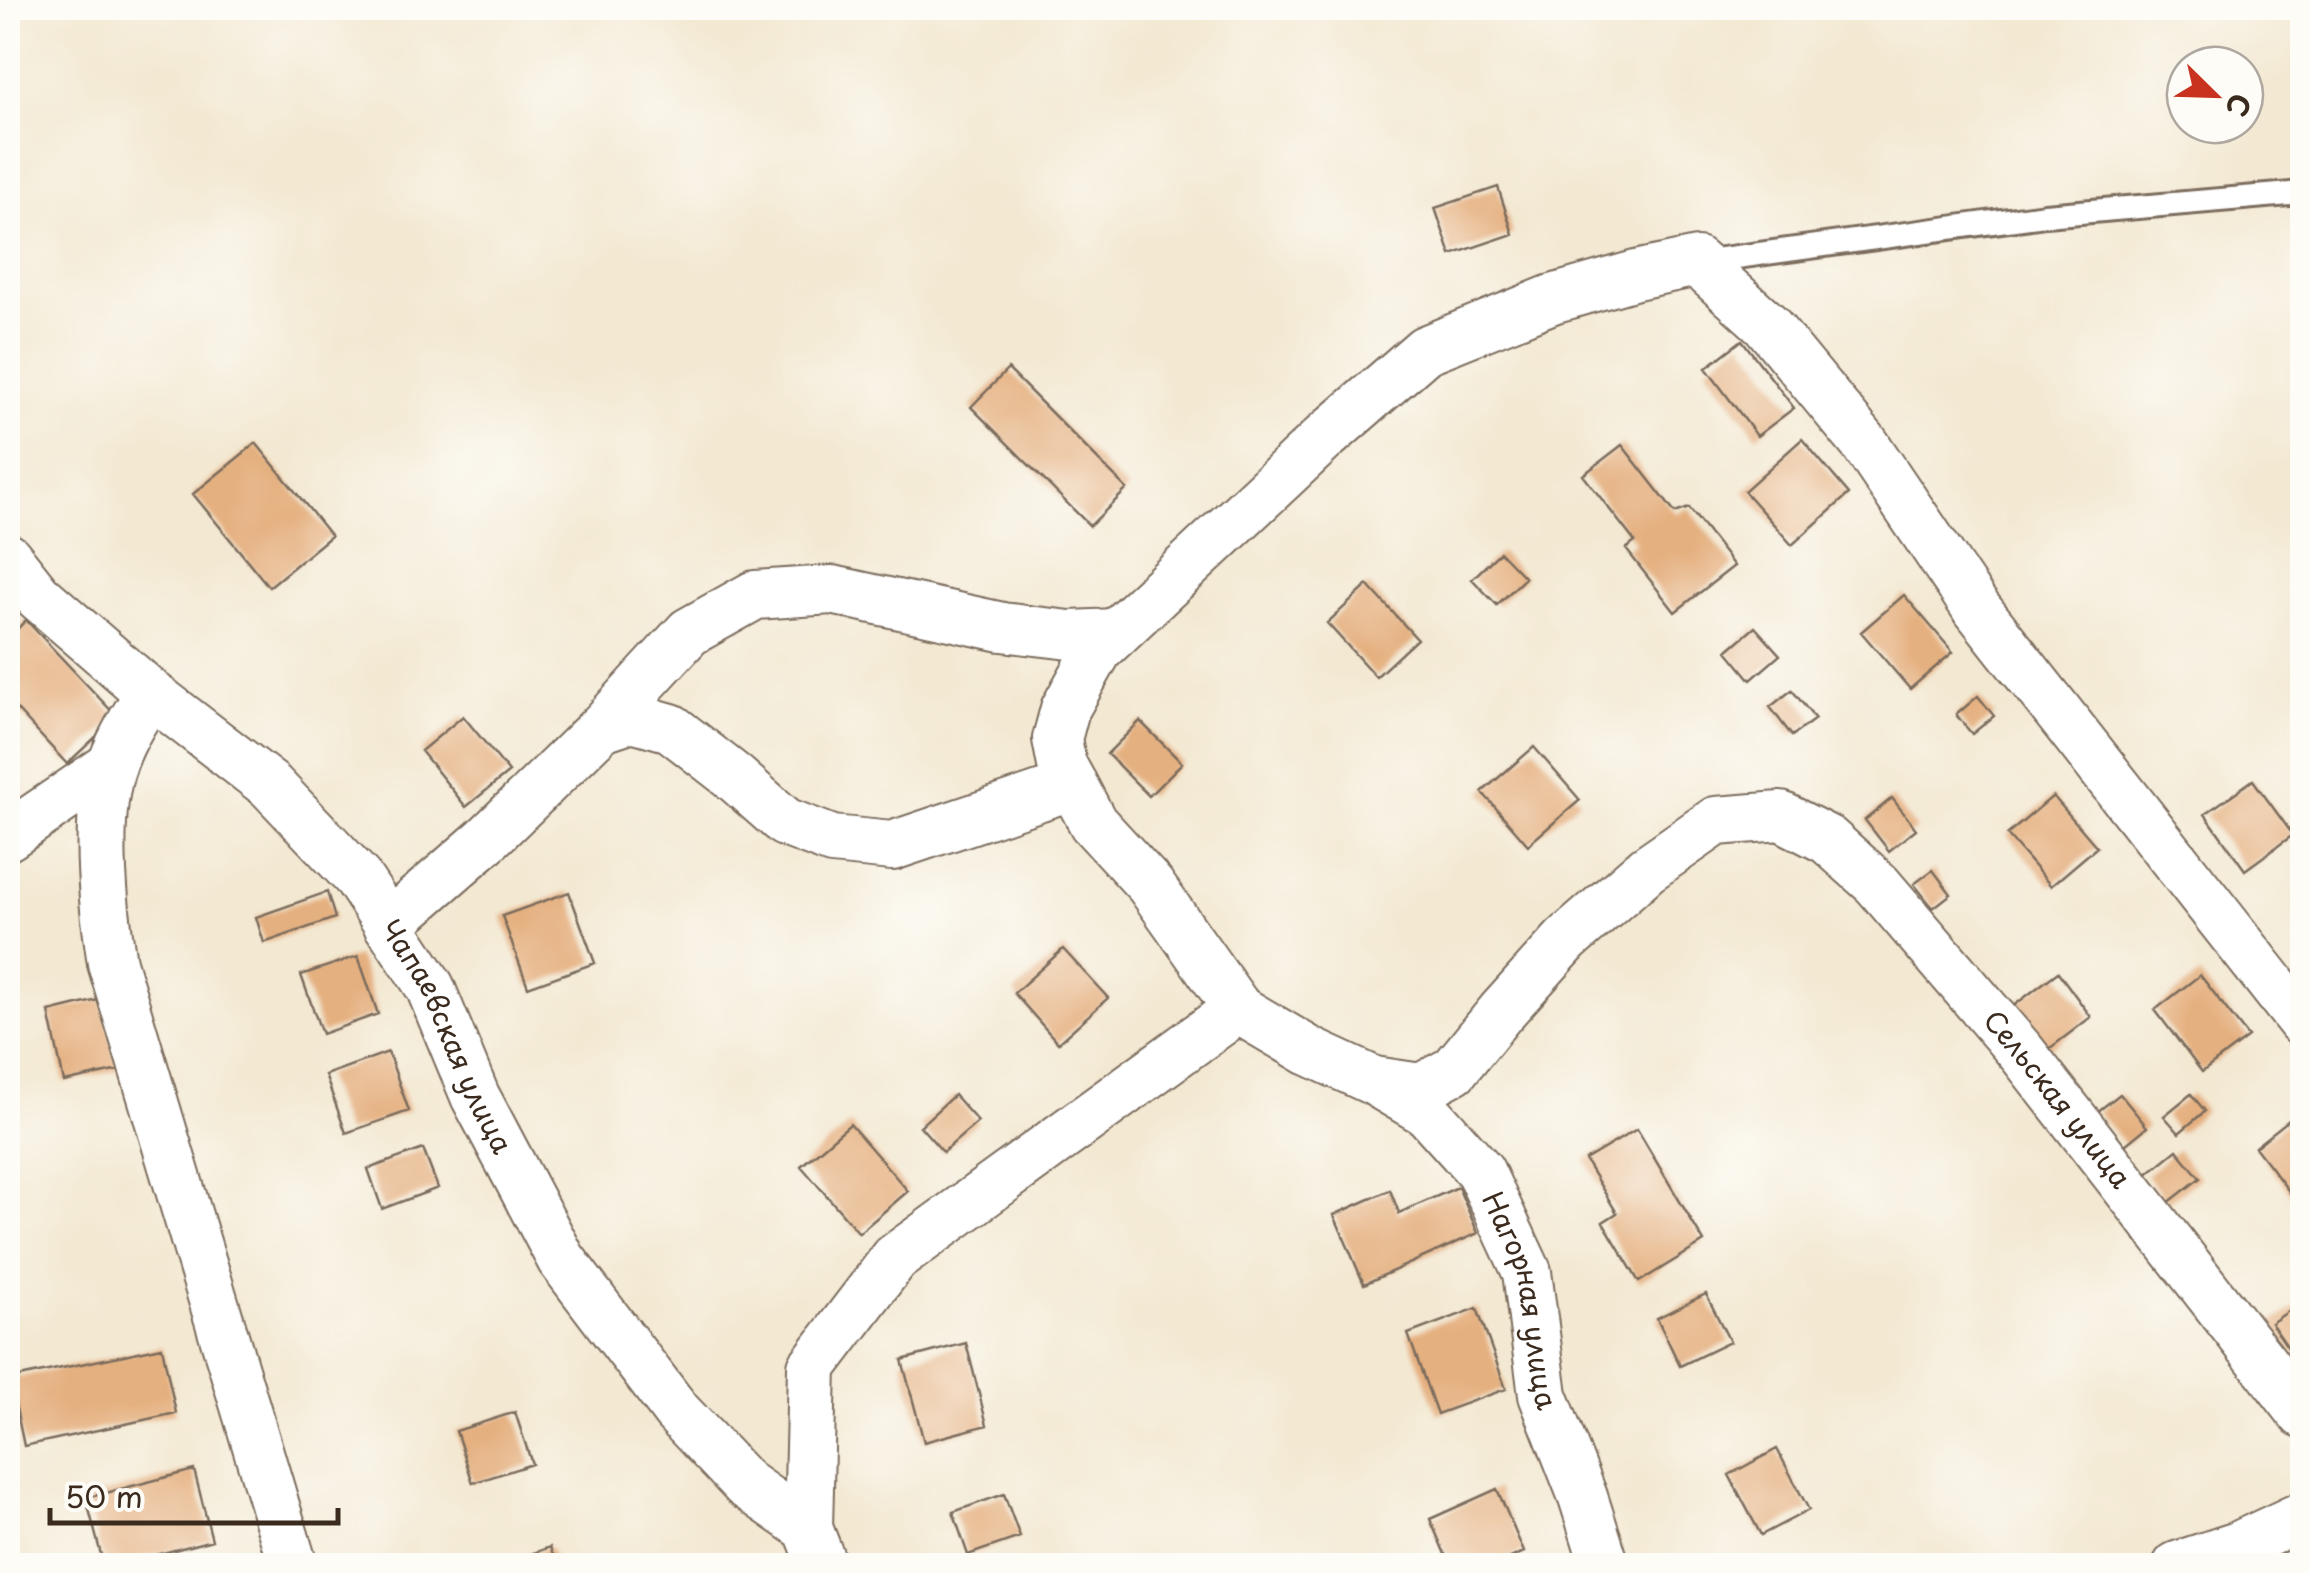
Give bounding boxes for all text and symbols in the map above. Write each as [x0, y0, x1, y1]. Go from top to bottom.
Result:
north arrow [2165, 45, 2265, 145]
text: С [2215, 87, 2263, 123]
street label: Чапаевская улица [371, 910, 525, 1161]
street label: Сельская улица [1974, 1000, 2143, 1197]
street label: Нагорная улица [1473, 1184, 1570, 1416]
scale bar [50, 1463, 338, 1525]
text: 50 m [65, 1473, 143, 1518]

